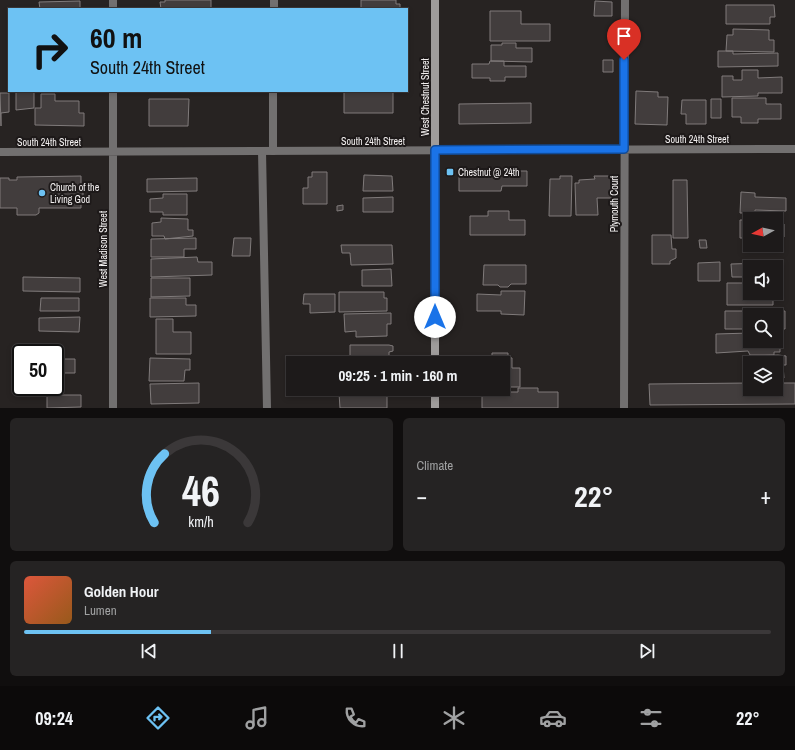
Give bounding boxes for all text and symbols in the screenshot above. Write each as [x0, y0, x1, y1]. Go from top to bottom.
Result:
text: 60 m [90, 19, 142, 57]
pin [607, 19, 641, 60]
icon: right [24, 24, 76, 76]
icon: arrive [613, 25, 635, 47]
text: South 24th Street [90, 55, 205, 80]
street label: West Chestnut Street [419, 57, 432, 136]
street label: South 24th Street [665, 133, 730, 146]
street label: South 24th Street [341, 135, 406, 148]
street label: South 24th Street [17, 136, 82, 149]
place label: Chestnut @ 24th [458, 166, 520, 179]
marker: Chestnut @ 24th [445, 167, 455, 177]
street label: Plymouth Court [608, 175, 621, 232]
place label: Church of the Living God [50, 181, 100, 206]
marker: Church of the Living God [37, 188, 47, 198]
street label: West Madison Street [97, 210, 110, 287]
north arrow [743, 212, 783, 252]
map controls [743, 212, 783, 396]
button: sound [743, 260, 783, 300]
position arrow [414, 296, 456, 338]
button: search [743, 308, 783, 348]
speed limit sign: 50 [12, 344, 64, 396]
button: layers [743, 356, 783, 396]
text: 09:25 · 1 min · 160 m [339, 365, 457, 386]
text: Climate [417, 457, 453, 474]
text: 46 [182, 462, 220, 518]
text: 22° [574, 476, 613, 516]
text: − [417, 481, 427, 511]
text: + [760, 481, 771, 511]
text: km/h [189, 511, 214, 530]
text: Golden Hour [84, 581, 159, 602]
text: Lumen [84, 602, 117, 619]
icon: previous [138, 640, 160, 662]
icon: pause [387, 640, 409, 662]
icon: next [636, 640, 658, 662]
icon: directions [144, 704, 172, 732]
icon: music [243, 704, 271, 732]
icon: phone [341, 704, 369, 732]
icon: climate [440, 704, 468, 732]
icon: car [539, 704, 567, 732]
icon: filters [637, 704, 665, 732]
text: 09:24 [35, 706, 73, 731]
text: 22° [736, 706, 760, 731]

